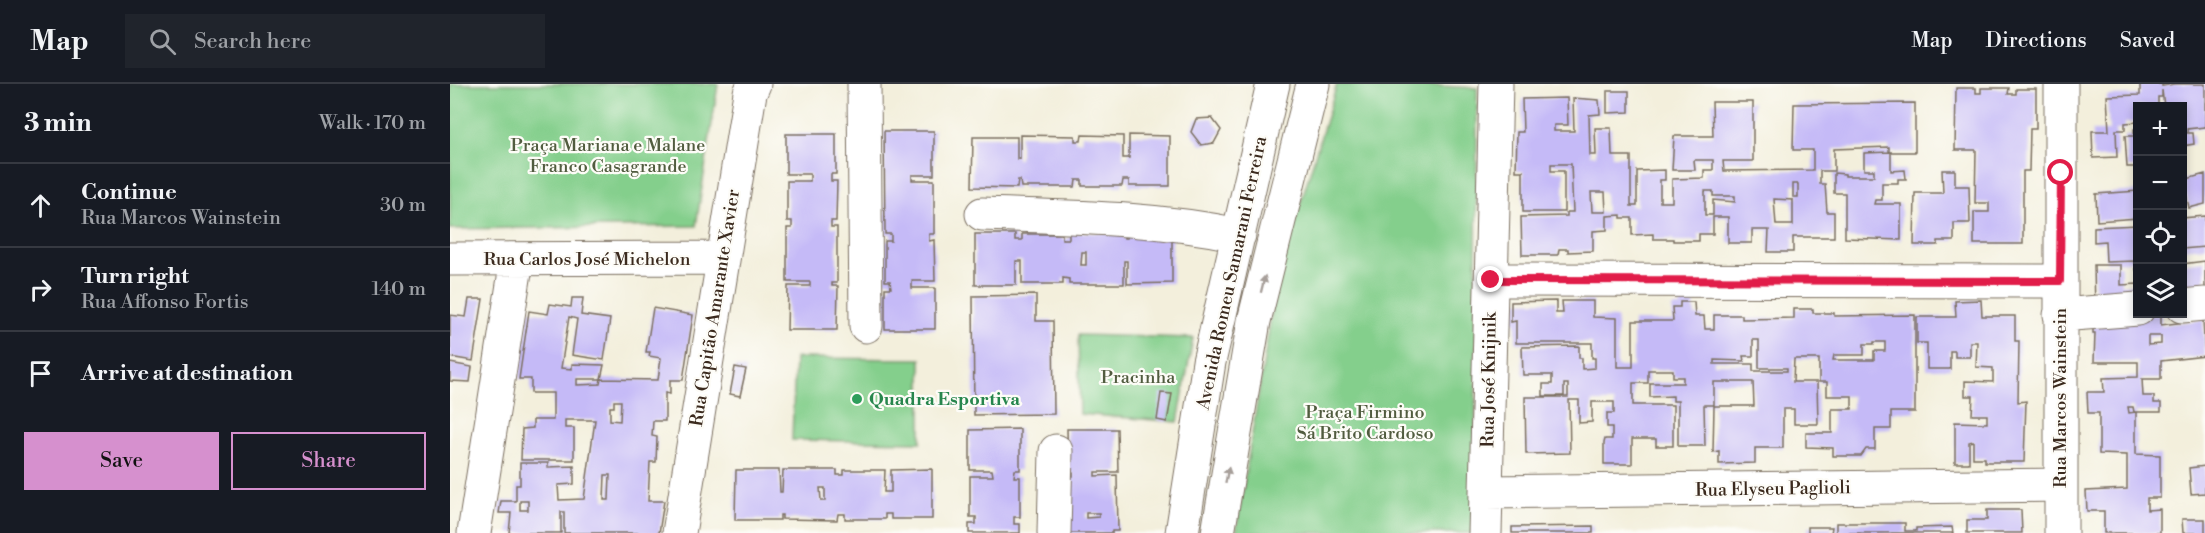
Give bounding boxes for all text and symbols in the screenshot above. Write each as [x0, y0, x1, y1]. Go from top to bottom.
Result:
search box [125, 14, 545, 68]
text: Map [30, 24, 89, 59]
icon: search [146, 25, 179, 58]
text: Search here [194, 28, 311, 55]
text: Map [1911, 28, 1953, 54]
text: Directions [1986, 28, 2087, 54]
text: Saved [2120, 28, 2175, 54]
map controls [2133, 102, 2187, 318]
button: + [2133, 102, 2187, 156]
text: 3 min [24, 107, 92, 139]
text: Walk · 170 m [319, 111, 426, 136]
street label: Avenida Romeu Samarani Ferreira [1192, 133, 1272, 413]
park label: Praça Mariana e Malane Franco Casagrande [511, 134, 705, 178]
button: − [2133, 156, 2187, 210]
route start [2047, 159, 2073, 185]
text: Continue [81, 179, 177, 206]
street label: Rua Capitão Amarante Xavier [685, 188, 745, 428]
icon: ahead [24, 189, 57, 222]
text: 30 m [380, 193, 426, 218]
text: Rua Marcos Wainstein [81, 206, 281, 231]
button: locate [2133, 210, 2187, 264]
street label: Rua Carlos José Michelon [484, 248, 691, 271]
text: Turn right [81, 263, 189, 290]
button: layers [2133, 264, 2187, 318]
route end [1477, 266, 1503, 292]
icon: right [24, 273, 57, 306]
one-way arrow [1259, 275, 1269, 293]
text: 140 m [371, 277, 426, 302]
text: Rua Affonso Fortis [81, 290, 249, 315]
street label: Rua Marcos Wainstein [2049, 308, 2072, 488]
street label: Rua José Knijnik [1476, 310, 1502, 448]
icon: arrive [24, 357, 57, 390]
text: Arrive at destination [81, 360, 293, 387]
park label: Pracinha [1101, 366, 1176, 389]
place label: Quadra Esportiva [869, 388, 1020, 411]
marker: Quadra Esportiva [850, 392, 864, 406]
park label: Praça Firmino Sá Brito Cardoso [1296, 401, 1434, 445]
button: Save [24, 432, 219, 490]
button: Share [231, 432, 426, 490]
one-way arrow [1223, 466, 1232, 485]
street label: Rua Elyseu Paglioli [1695, 476, 1851, 502]

